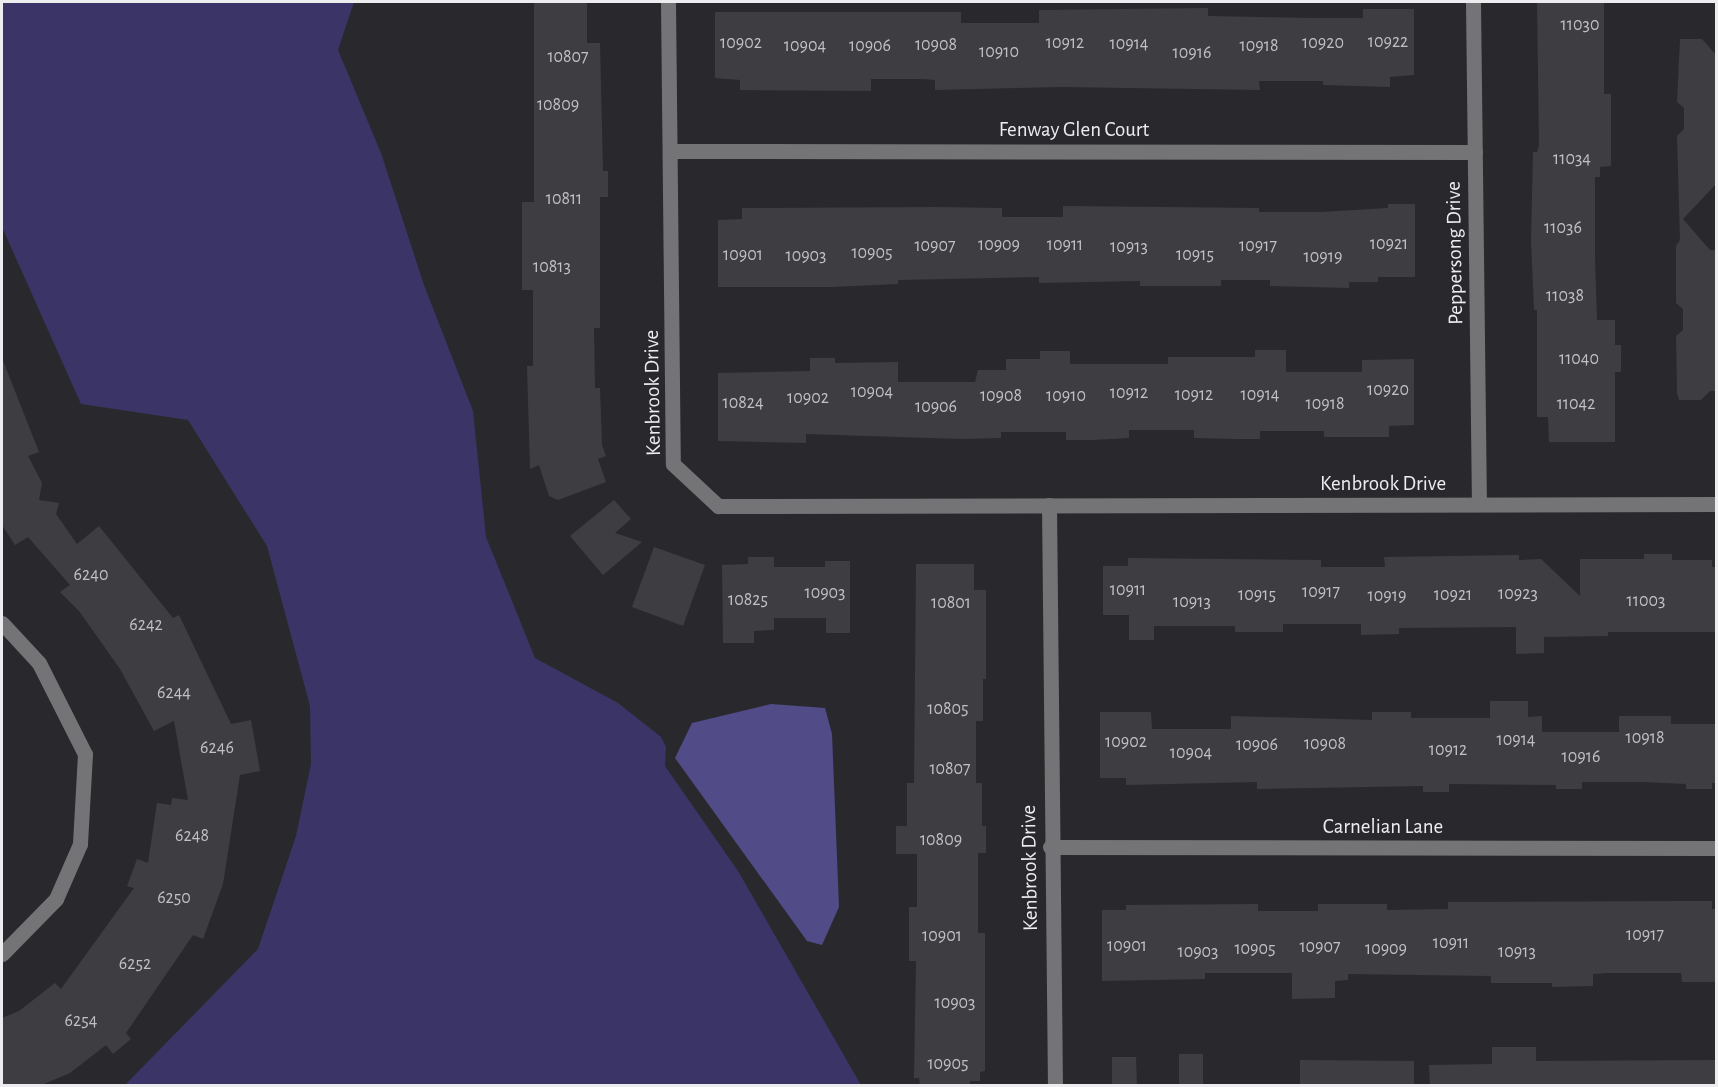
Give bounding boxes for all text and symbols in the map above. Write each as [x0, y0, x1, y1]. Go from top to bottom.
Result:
house number: 11030 [1561, 14, 1599, 36]
house number: 10922 [1368, 31, 1408, 53]
house number: 10902 [720, 32, 762, 54]
house number: 10912 [1046, 32, 1084, 54]
house number: 10920 [1302, 32, 1344, 54]
house number: 10914 [1109, 33, 1149, 55]
house number: 10908 [915, 34, 957, 56]
house number: 10904 [784, 35, 826, 57]
house number: 10906 [849, 35, 891, 57]
house number: 10918 [1240, 35, 1278, 57]
house number: 10910 [979, 41, 1019, 63]
house number: 10916 [1173, 42, 1211, 64]
house number: 10807 [547, 46, 589, 68]
house number: 10809 [537, 94, 579, 116]
street label: Fenway Glen Court [999, 117, 1149, 143]
house number: 11034 [1553, 148, 1591, 170]
street label: Peppersong Drive [1441, 181, 1469, 325]
house number: 10811 [546, 188, 582, 210]
house number: 11036 [1544, 217, 1582, 239]
house number: 10921 [1370, 233, 1408, 255]
house number: 10909 [978, 234, 1020, 256]
house number: 10911 [1047, 234, 1083, 256]
house number: 10907 [914, 235, 956, 257]
house number: 10917 [1239, 235, 1277, 257]
house number: 10913 [1110, 236, 1148, 258]
house number: 10905 [851, 242, 893, 264]
house number: 10901 [723, 244, 763, 266]
house number: 10915 [1176, 244, 1214, 266]
house number: 10903 [785, 245, 827, 267]
house number: 10919 [1304, 246, 1342, 268]
house number: 10813 [533, 256, 571, 278]
house number: 11038 [1546, 285, 1584, 307]
street label: Kenbrook Drive [639, 330, 667, 456]
house number: 11040 [1559, 348, 1599, 370]
house number: 10920 [1367, 379, 1409, 401]
house number: 10904 [851, 381, 893, 403]
house number: 10912 [1110, 382, 1148, 404]
house number: 10912 [1175, 384, 1213, 406]
house number: 10914 [1240, 384, 1280, 406]
house number: 10908 [980, 385, 1022, 407]
house number: 10910 [1046, 385, 1086, 407]
house number: 10902 [787, 387, 829, 409]
house number: 10824 [722, 392, 764, 414]
house number: 10918 [1306, 393, 1344, 415]
house number: 11042 [1557, 393, 1595, 415]
house number: 10906 [915, 396, 957, 418]
street label: Kenbrook Drive [1320, 471, 1446, 497]
house number: 6240 [74, 564, 108, 586]
house number: 10911 [1110, 579, 1146, 601]
house number: 10917 [1302, 581, 1340, 603]
house number: 10903 [804, 582, 846, 604]
house number: 10923 [1498, 583, 1538, 605]
house number: 10915 [1238, 584, 1276, 606]
house number: 10921 [1434, 584, 1472, 606]
house number: 10919 [1368, 585, 1406, 607]
house number: 10825 [728, 589, 768, 611]
house number: 11003 [1627, 590, 1665, 612]
house number: 10913 [1173, 591, 1211, 613]
house number: 10801 [931, 592, 971, 614]
house number: 6242 [129, 614, 163, 636]
house number: 6244 [157, 682, 191, 704]
house number: 10805 [927, 698, 969, 720]
house number: 10918 [1626, 727, 1664, 749]
house number: 10914 [1496, 729, 1536, 751]
house number: 10902 [1105, 731, 1147, 753]
house number: 10908 [1304, 733, 1346, 755]
house number: 10906 [1236, 734, 1278, 756]
house number: 6246 [200, 737, 234, 759]
house number: 10912 [1429, 739, 1467, 761]
house number: 10904 [1170, 742, 1212, 764]
house number: 10916 [1562, 746, 1600, 768]
house number: 10807 [929, 758, 971, 780]
street label: Kenbrook Drive [1016, 805, 1044, 931]
street label: Carnelian Lane [1323, 814, 1443, 840]
house number: 6248 [175, 825, 209, 847]
house number: 10809 [920, 829, 962, 851]
house number: 6250 [157, 887, 191, 909]
house number: 10917 [1626, 924, 1664, 946]
house number: 10901 [922, 925, 962, 947]
house number: 10911 [1433, 932, 1469, 954]
house number: 10901 [1107, 935, 1147, 957]
house number: 10907 [1299, 936, 1341, 958]
house number: 10905 [1234, 938, 1276, 960]
house number: 10909 [1365, 938, 1407, 960]
house number: 10903 [1177, 941, 1219, 963]
house number: 10913 [1498, 941, 1536, 963]
house number: 6252 [119, 953, 151, 975]
house number: 10903 [934, 992, 976, 1014]
house number: 6254 [65, 1010, 97, 1032]
house number: 10905 [927, 1053, 969, 1075]

